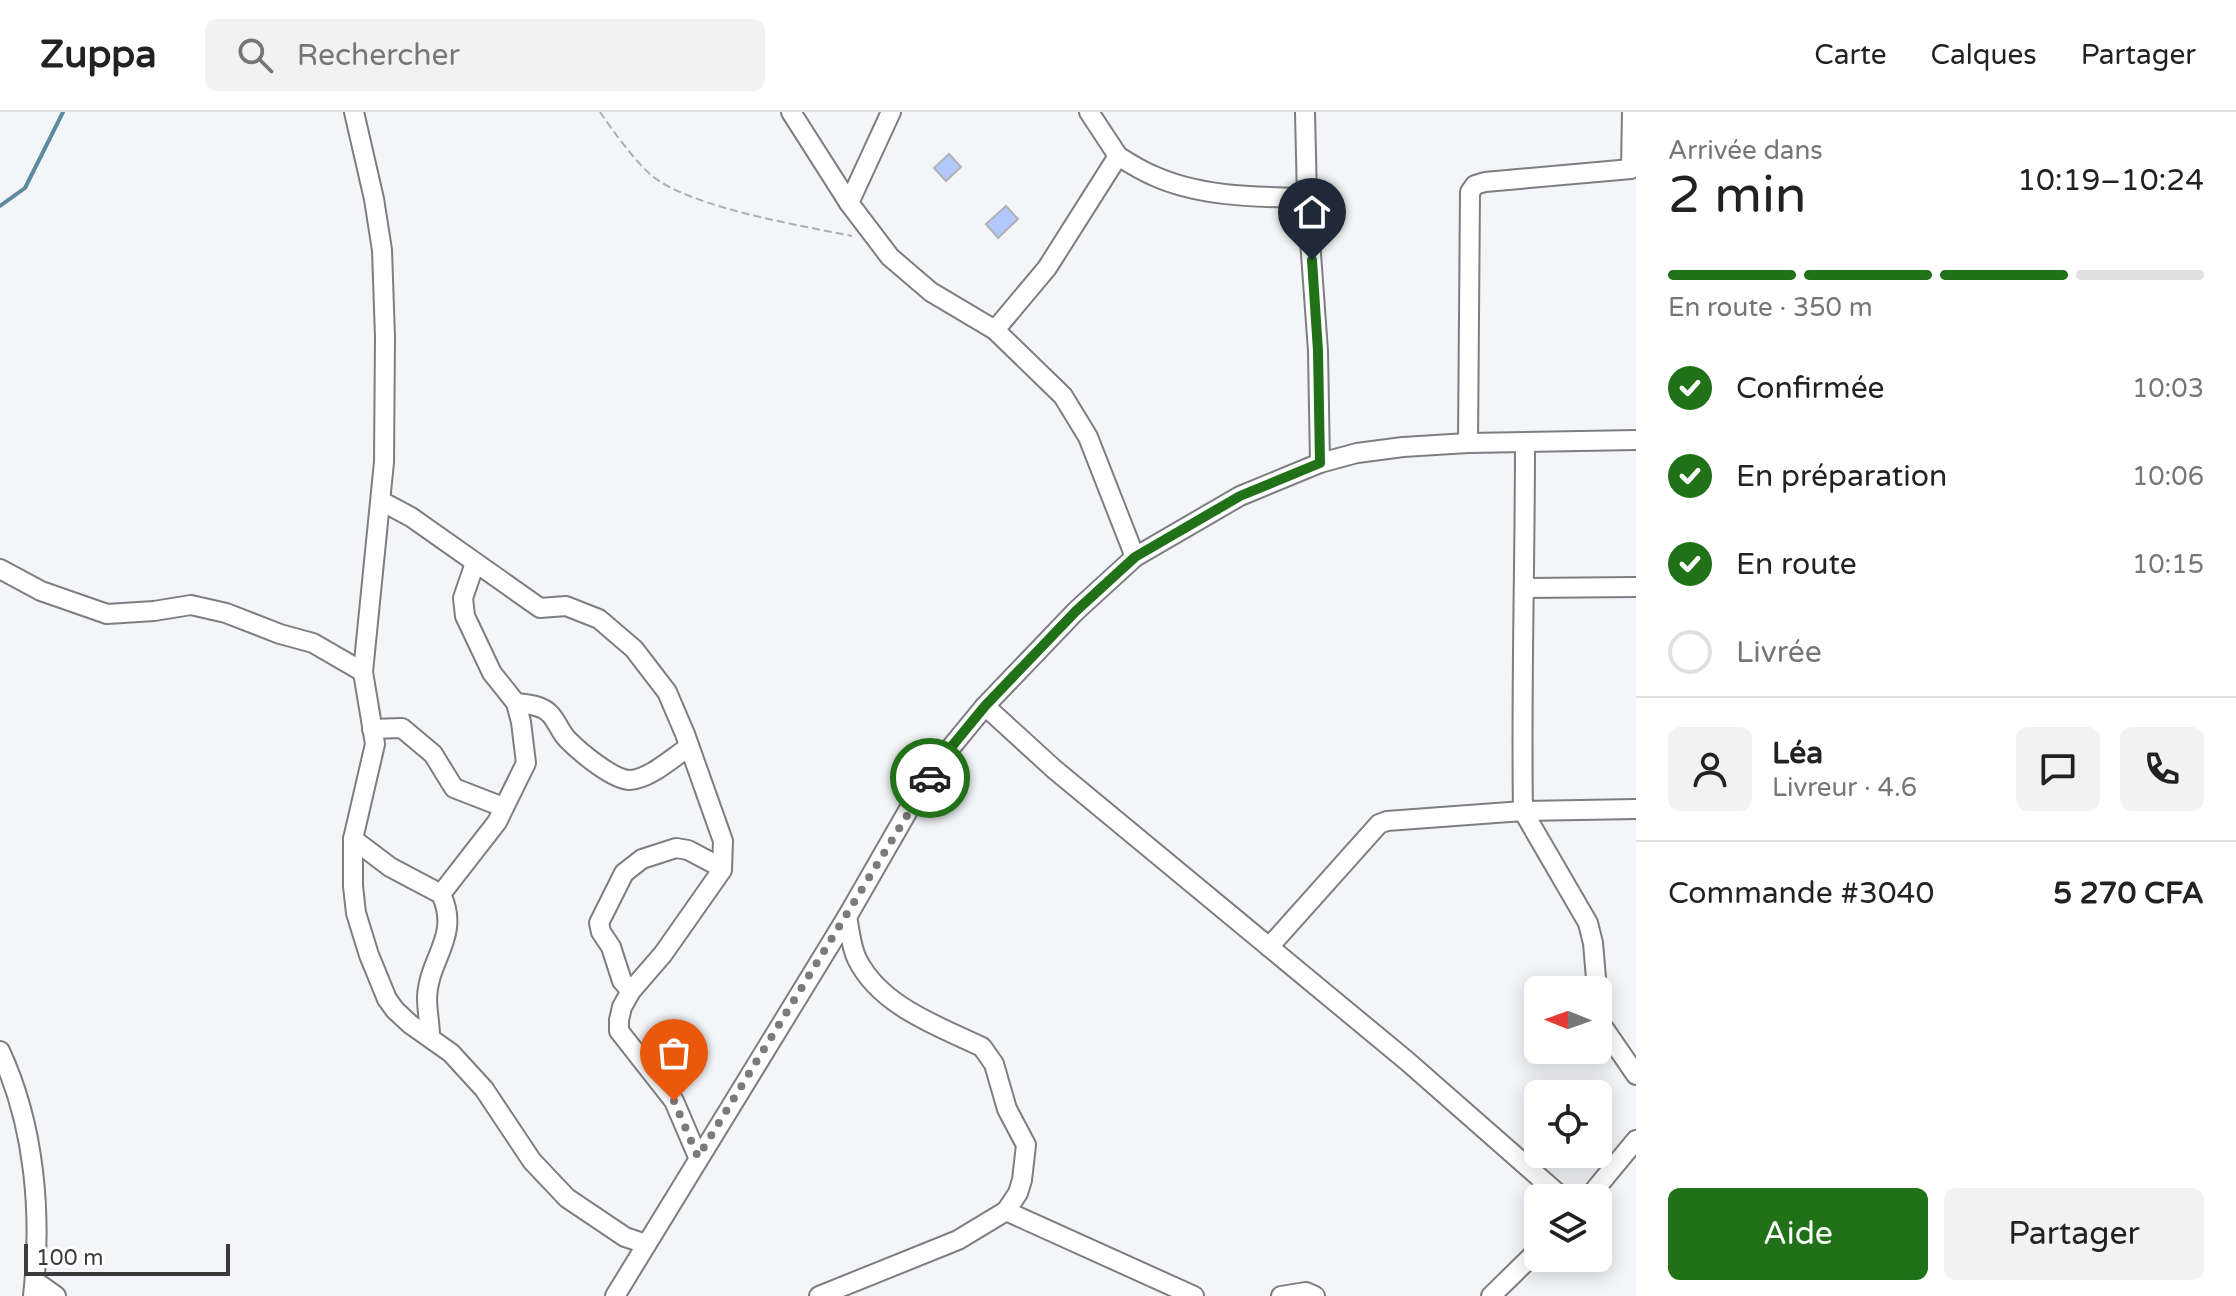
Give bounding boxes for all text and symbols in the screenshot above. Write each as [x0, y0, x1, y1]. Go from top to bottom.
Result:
search box [205, 19, 765, 91]
text: Zuppa [40, 32, 157, 78]
icon: search [233, 33, 277, 77]
text: Rechercher [297, 37, 460, 74]
text: Carte [1814, 38, 1887, 72]
text: Calques [1931, 38, 2037, 72]
text: Partager [2081, 38, 2196, 72]
text: Arrivée dans [1668, 135, 1823, 166]
text: 10:19–10:24 [2017, 162, 2204, 199]
text: 2 min [1668, 164, 1807, 227]
pin [1278, 178, 1346, 260]
icon: home [1290, 190, 1334, 234]
text: En route · 350 m [1668, 292, 1873, 323]
icon: check [1668, 366, 1712, 410]
text: Confirmée [1736, 370, 1885, 407]
text: 10:03 [2132, 373, 2204, 404]
icon: check [1668, 454, 1712, 498]
text: En préparation [1736, 458, 1947, 495]
text: 10:06 [2132, 461, 2204, 492]
icon: check [1668, 542, 1712, 586]
text: En route [1736, 546, 1857, 583]
text: 10:15 [2132, 549, 2204, 580]
text: Livrée [1736, 634, 1822, 671]
button: person [1668, 727, 1752, 811]
button: chat [2016, 727, 2100, 811]
button: phone [2120, 727, 2204, 811]
text: Léa [1772, 735, 1823, 772]
courier [890, 738, 970, 818]
icon: car [908, 756, 952, 800]
text: Livreur · 4.6 [1772, 772, 1917, 803]
text: Commande #3040 [1668, 875, 1934, 912]
text: 5 270 CFA [2053, 875, 2204, 912]
north arrow [1524, 976, 1612, 1064]
map controls [1524, 976, 1612, 1272]
pin [640, 1019, 708, 1101]
icon: bag [652, 1031, 696, 1075]
button: locate [1524, 1080, 1612, 1168]
button: layers [1524, 1184, 1612, 1272]
button: Aide [1668, 1188, 1928, 1280]
button: Partager [1944, 1188, 2204, 1280]
scale bar [24, 1240, 230, 1276]
text: 100 m [36, 1245, 103, 1271]

